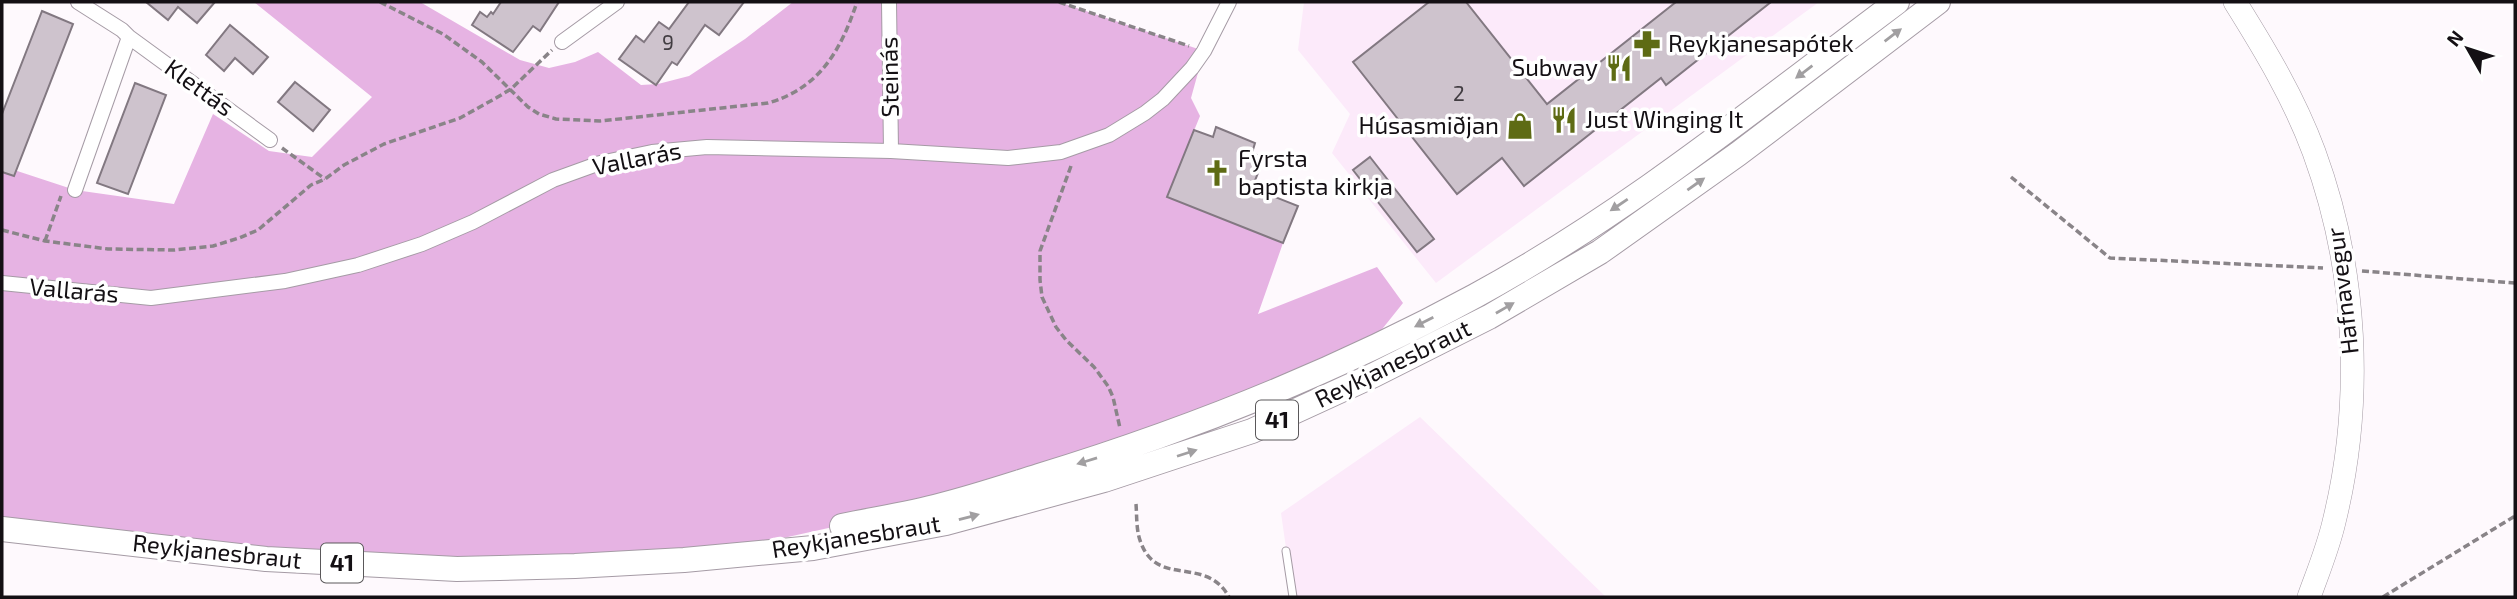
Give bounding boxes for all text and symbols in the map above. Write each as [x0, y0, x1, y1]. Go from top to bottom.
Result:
north arrow [2433, 14, 2503, 84]
text: N [2441, 25, 2468, 51]
place label: Reykjanesapótek [1668, 28, 1854, 57]
one-way arrow [1884, 28, 1902, 42]
house number: 9 [662, 29, 674, 54]
pharmacy icon: Reykjanesapótek [1632, 29, 1662, 59]
street label: Steinás [873, 36, 904, 118]
street label: Klettás [160, 52, 240, 121]
place label: Subway [1512, 52, 1598, 81]
restaurant icon: Subway [1604, 53, 1634, 83]
one-way arrow [1795, 65, 1813, 80]
house number: 2 [1453, 80, 1465, 105]
place label: Just Winging It [1585, 104, 1743, 133]
restaurant icon: Just Winging It [1549, 105, 1579, 135]
place label: Húsasmiðjan [1358, 110, 1499, 139]
shop icon: Húsasmiðjan [1505, 111, 1535, 141]
street label: Vallarás [590, 135, 683, 180]
place label: Fyrsta baptista kirkja [1238, 143, 1393, 200]
church icon: Fyrsta baptista kirkja [1202, 158, 1232, 188]
one-way arrow [1687, 177, 1705, 191]
one-way arrow [1610, 198, 1628, 212]
street label: Hafnavegur [2319, 226, 2364, 356]
street label: Vallarás [28, 271, 120, 308]
one-way arrow [1495, 302, 1514, 314]
street label: Reykjanesbraut [1310, 312, 1475, 413]
one-way arrow [1414, 316, 1434, 327]
road number: 41 [1256, 400, 1298, 440]
one-way arrow [1177, 447, 1198, 458]
one-way arrow [1076, 456, 1097, 467]
street label: Reykjanesbraut [770, 508, 942, 563]
one-way arrow [958, 511, 980, 522]
street label: Reykjanesbraut [131, 527, 303, 574]
road number: 41 [321, 544, 363, 582]

